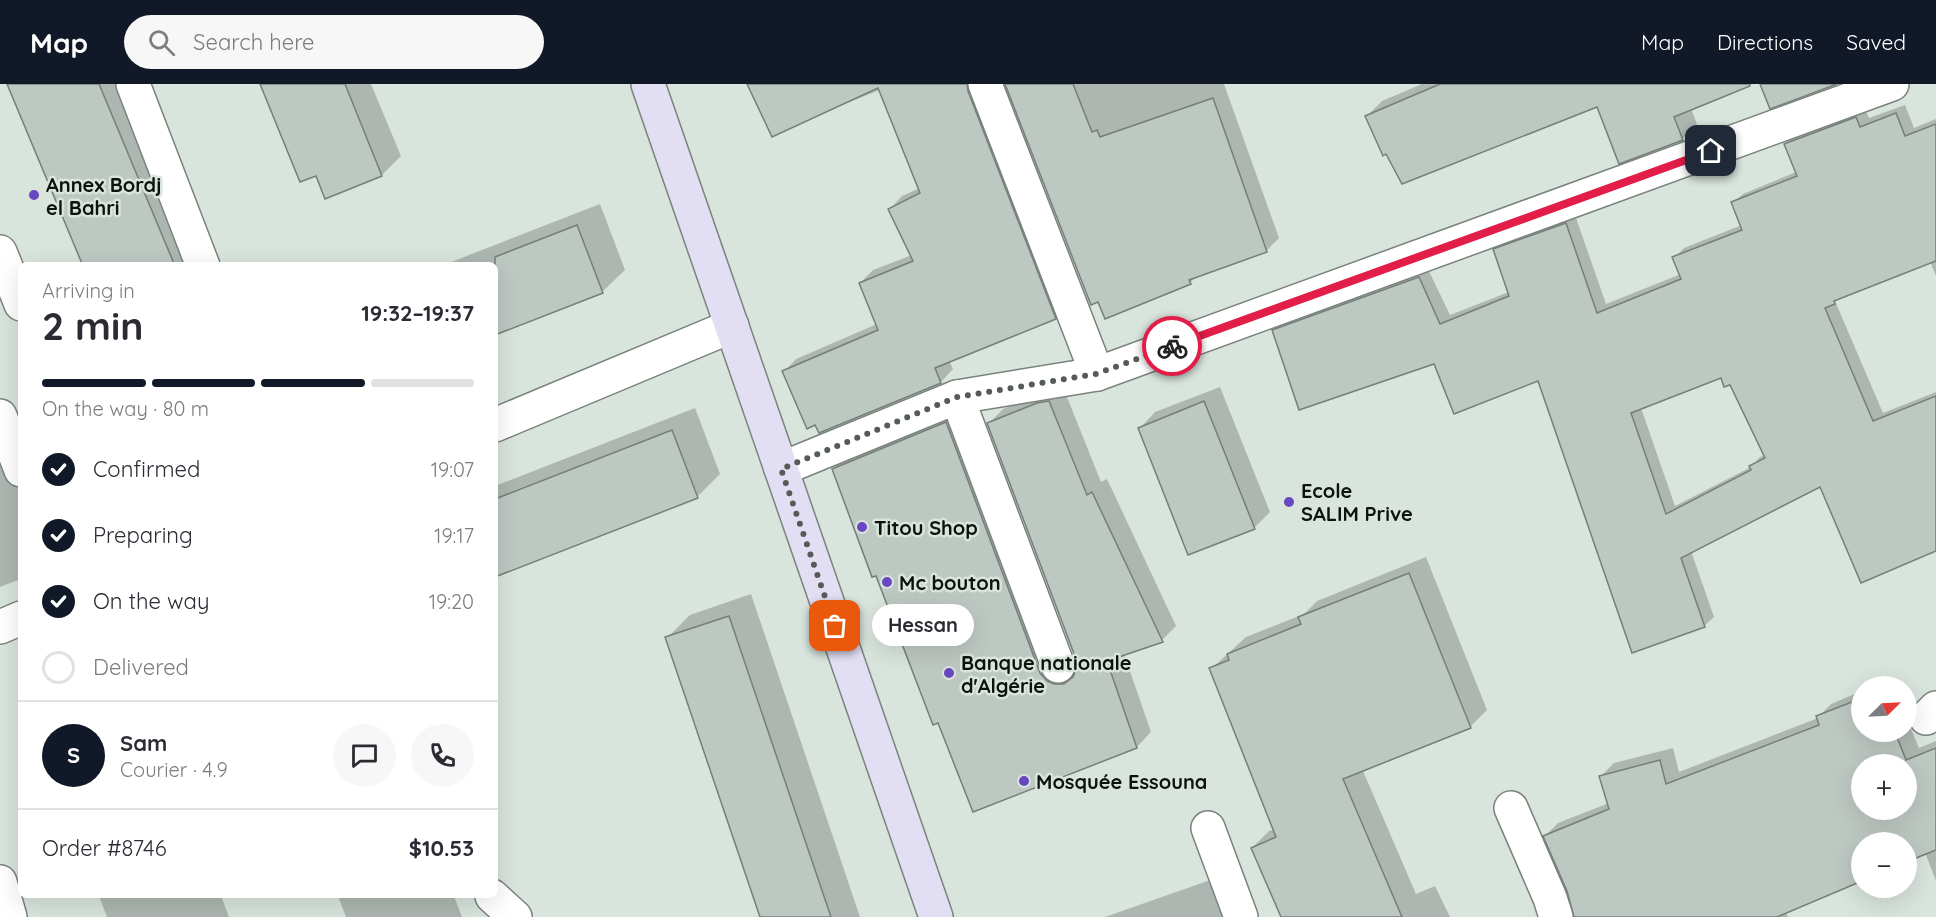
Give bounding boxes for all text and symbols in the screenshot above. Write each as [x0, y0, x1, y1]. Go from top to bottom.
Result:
search box [124, 15, 544, 69]
text: Map [30, 25, 88, 60]
icon: search [145, 26, 178, 59]
text: Search here [193, 28, 315, 56]
text: Map [1641, 29, 1684, 55]
text: Directions [1717, 29, 1813, 55]
text: Saved [1846, 29, 1906, 55]
pin [1685, 125, 1736, 176]
icon: home [1694, 134, 1727, 167]
place label: Annex Bordj el Bahri [46, 172, 162, 220]
marker: Annex Bordj el Bahri [27, 188, 41, 202]
text: Arriving in [42, 278, 135, 303]
text: 19:32–19:37 [361, 299, 474, 327]
text: 2 min [42, 301, 144, 350]
courier [1142, 316, 1202, 376]
icon: bike [1156, 330, 1189, 363]
text: On the way · 80 m [42, 396, 209, 421]
icon: check [42, 453, 75, 486]
text: Confirmed [93, 455, 200, 483]
text: 19:07 [431, 457, 474, 482]
place label: Ecole SALIM Prive [1301, 478, 1413, 526]
marker: Ecole SALIM Prive [1282, 495, 1296, 509]
place label: Titou Shop [874, 515, 978, 540]
icon: check [42, 519, 75, 552]
marker: Titou Shop [855, 520, 869, 534]
text: Preparing [93, 521, 193, 549]
text: 19:17 [434, 523, 474, 548]
place label: Mc bouton [899, 570, 1001, 595]
marker: Mc bouton [880, 575, 894, 589]
icon: check [42, 585, 75, 618]
text: On the way [93, 587, 209, 615]
text: 19:20 [429, 589, 474, 614]
pin [809, 600, 860, 651]
callout: Hessan [871, 605, 973, 647]
icon: bag [818, 609, 851, 642]
text: Hessan [888, 612, 958, 637]
place label: Banque nationale d'Algérie [961, 650, 1132, 698]
text: Delivered [93, 653, 189, 681]
marker: Banque nationale d'Algérie [942, 666, 956, 680]
north arrow [1851, 676, 1917, 742]
map controls [1851, 676, 1917, 898]
button: chat [333, 724, 396, 787]
button: phone [411, 724, 474, 787]
text: Sam [120, 729, 167, 757]
text: S [67, 741, 80, 769]
button: + [1851, 754, 1917, 820]
text: Courier · 4.9 [120, 757, 228, 782]
place label: Mosquée Essouna [1036, 769, 1207, 794]
marker: Mosquée Essouna [1017, 774, 1031, 788]
button: − [1851, 832, 1917, 898]
text: Order #8746 [42, 834, 167, 862]
text: $10.53 [409, 834, 474, 862]

